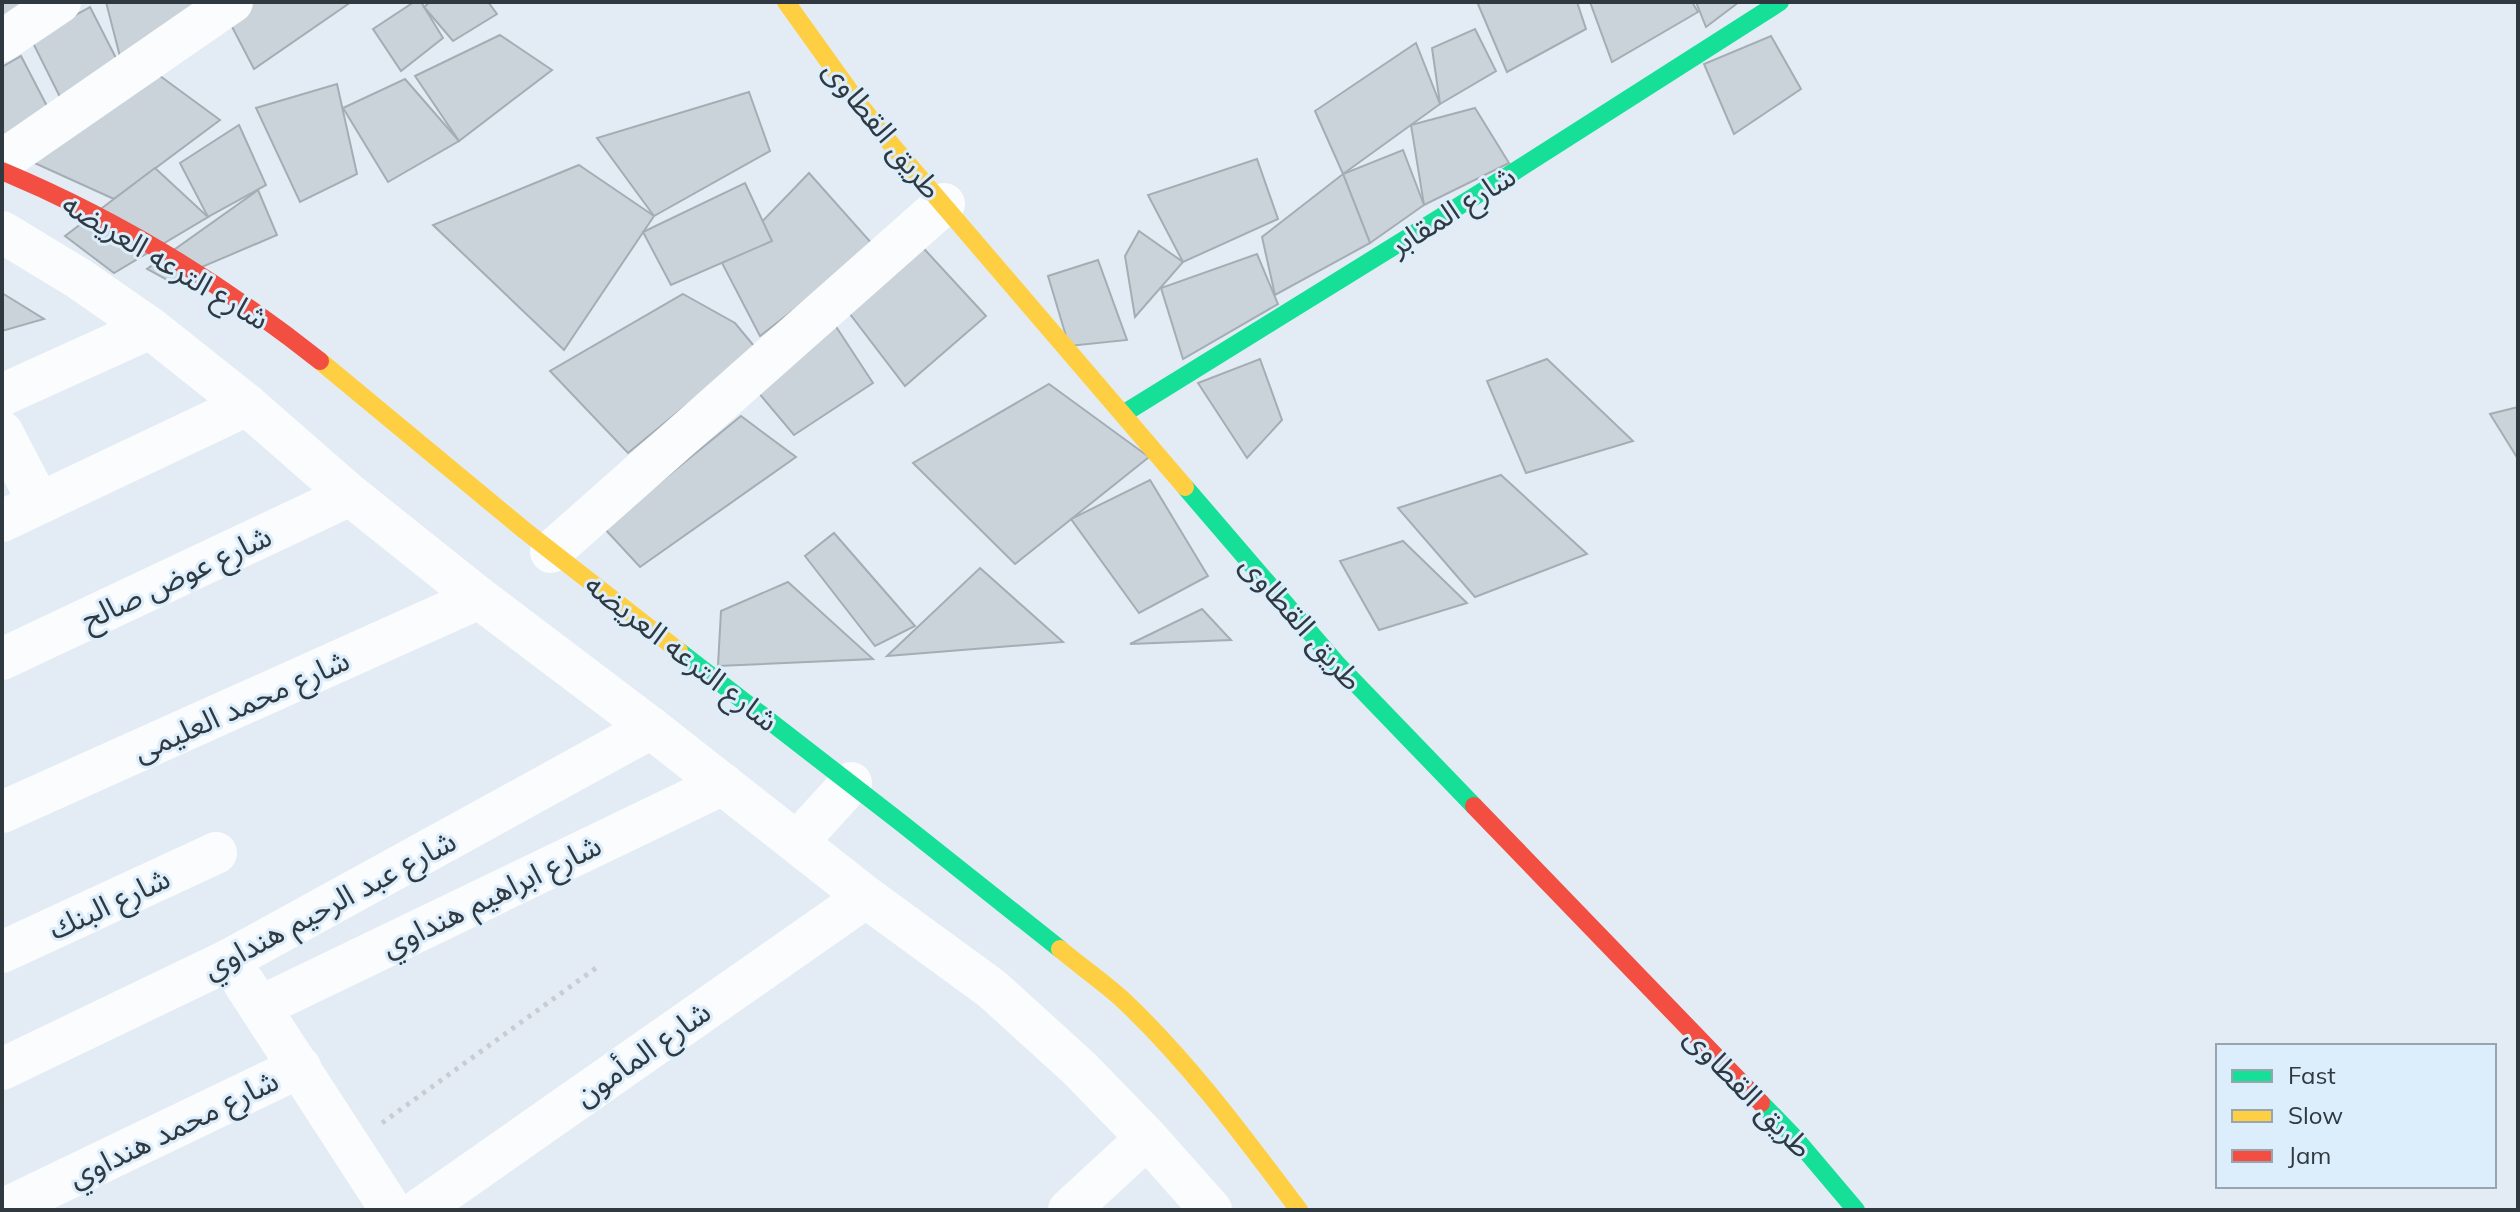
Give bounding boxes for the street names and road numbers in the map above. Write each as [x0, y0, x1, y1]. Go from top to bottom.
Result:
street label: طريق القطاوى [815, 52, 951, 206]
street label: شارع المقابر [1381, 156, 1524, 268]
street label: شارع الترعه العريضه [54, 184, 276, 341]
street label: شارع عوض صالح [75, 516, 279, 641]
street label: طريق القطاوى [1232, 546, 1372, 698]
street label: شارع الترعه العريضه [575, 565, 786, 742]
street label: شارع محمد العليمى [127, 640, 357, 773]
street label: شارع عبد الرحيم هنداوي [196, 821, 465, 991]
street label: شارع ابراهيم هنداوي [375, 825, 609, 969]
street label: شارع البنك [42, 858, 177, 951]
street label: شارع المأمون [567, 992, 720, 1117]
street label: طريق القطاوى [1677, 1018, 1821, 1166]
street label: شارع محمد هنداوي [62, 1061, 286, 1200]

